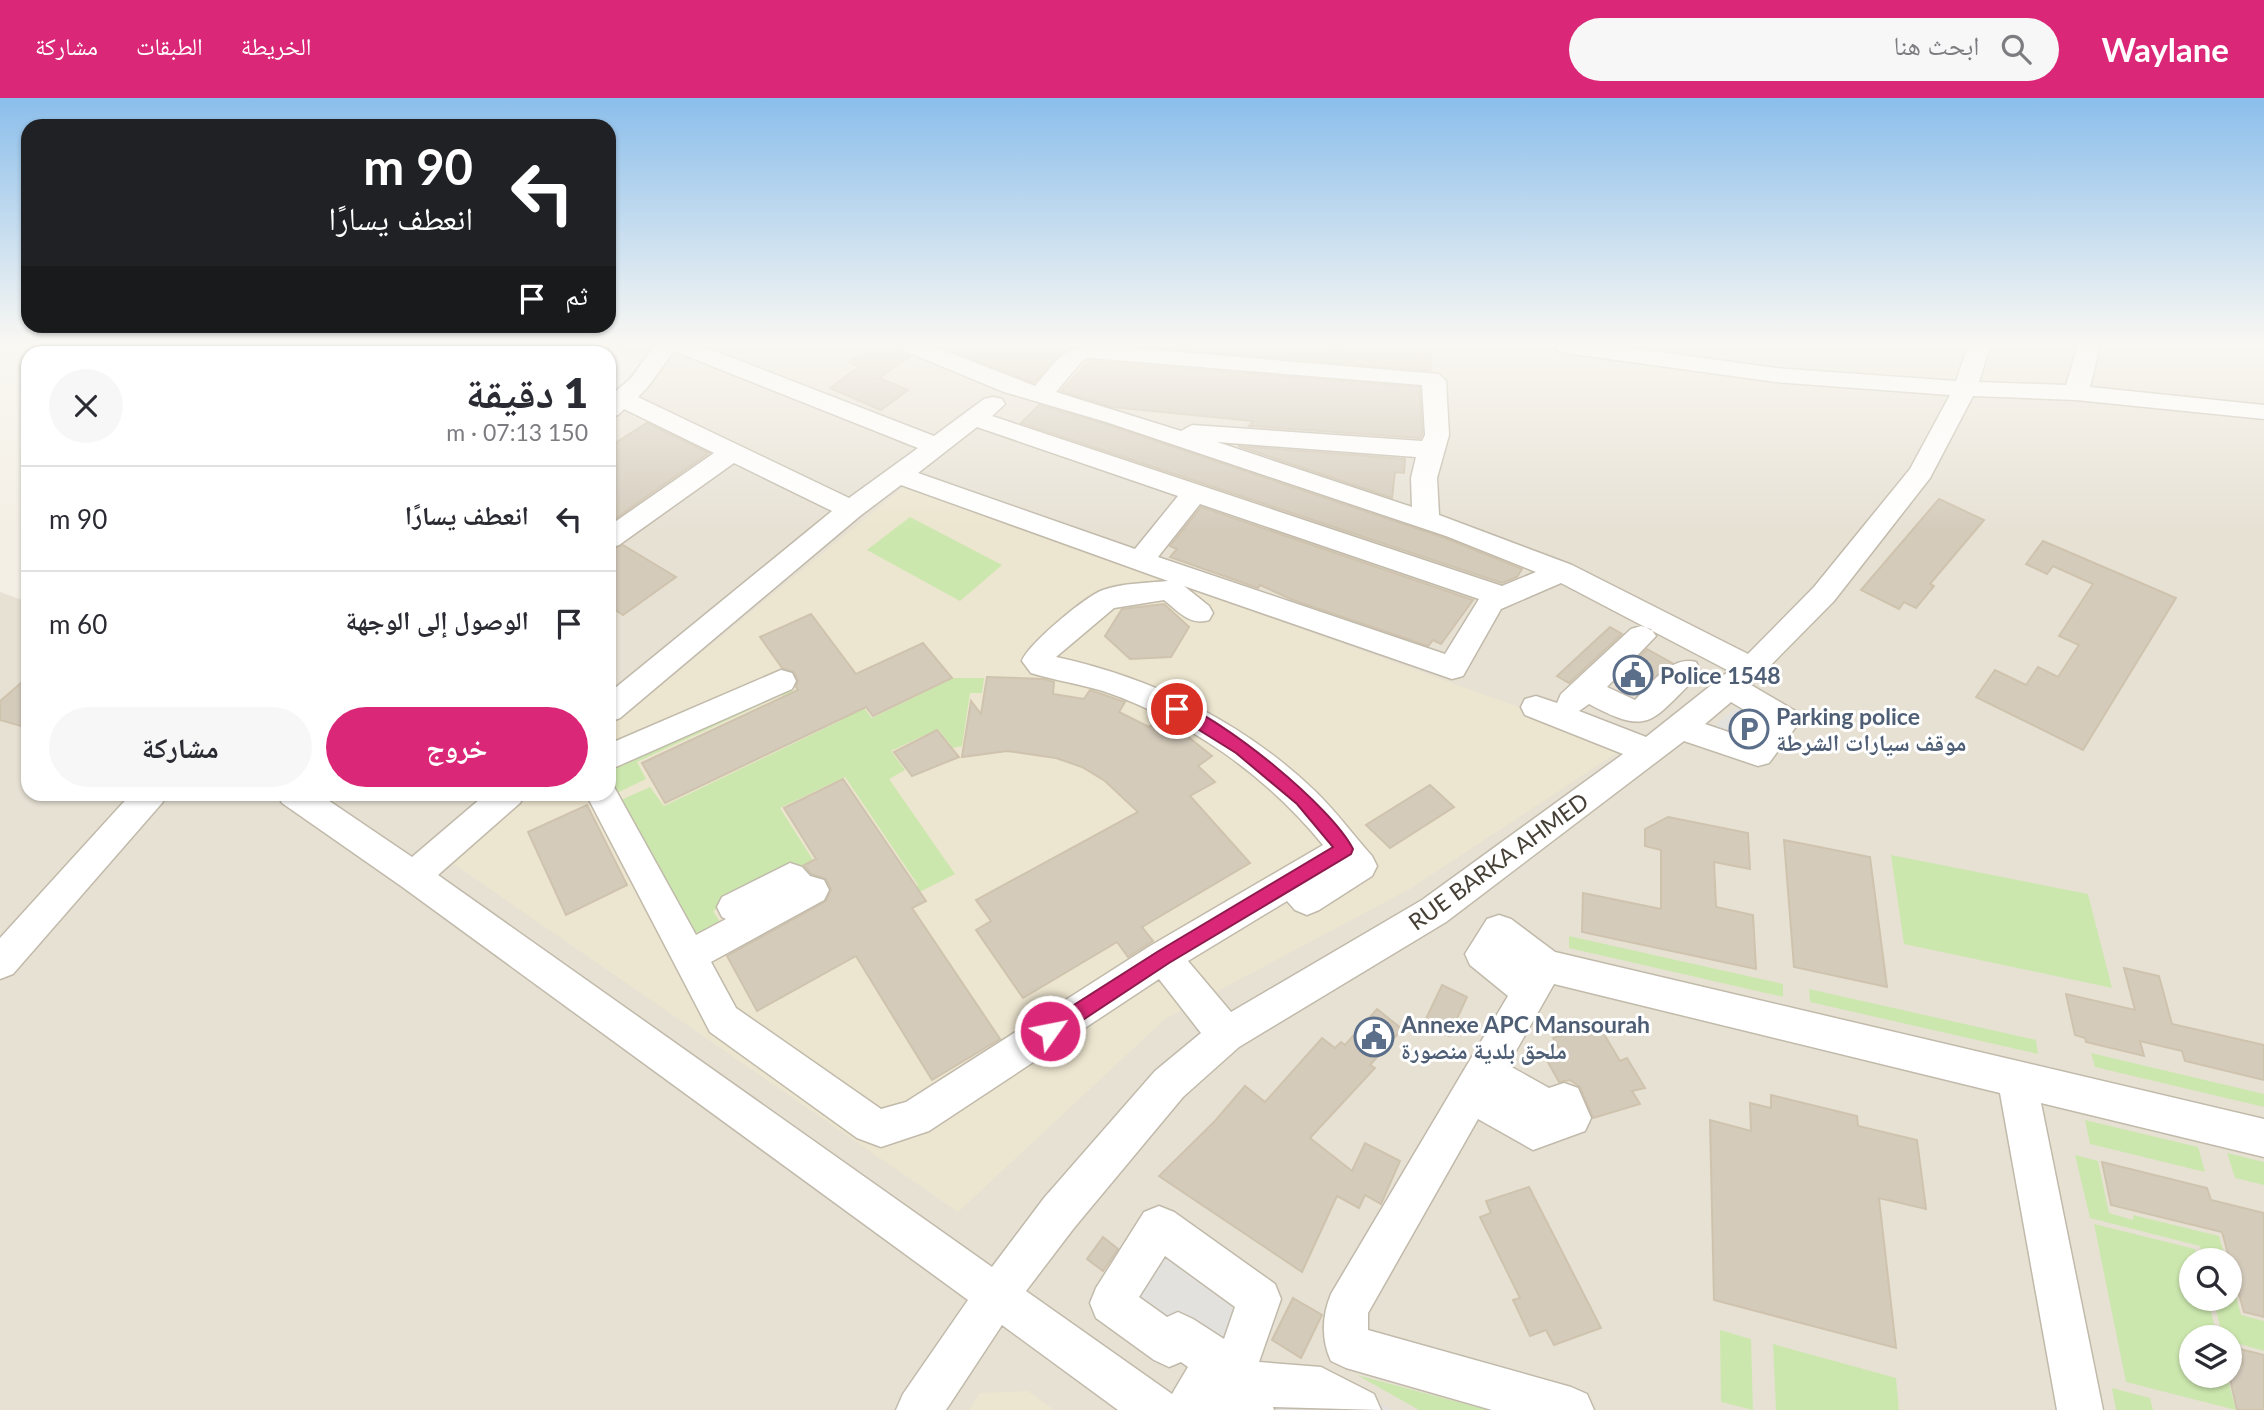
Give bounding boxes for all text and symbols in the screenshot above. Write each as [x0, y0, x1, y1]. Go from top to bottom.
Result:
search box [1569, 18, 2059, 81]
text: ابحث هنا [1894, 29, 1979, 61]
text: Waylane [2101, 29, 2229, 69]
icon: search [1997, 30, 2035, 68]
text: مشاركة [35, 31, 98, 60]
text: الطبقات [136, 31, 203, 60]
text: الخريطة [241, 31, 311, 60]
text: 90 m [363, 137, 473, 195]
icon: left [497, 147, 588, 238]
text: انعطف يسارًا [329, 198, 473, 237]
text: ثم [565, 279, 588, 311]
icon: arrive [513, 280, 551, 318]
text: 1 دقيقة [466, 367, 588, 417]
button: close [49, 369, 123, 443]
text: 150 m · 07:13 [446, 418, 588, 446]
text: انعطف يسارًا [405, 499, 529, 531]
icon: left [550, 500, 588, 538]
text: 90 m [49, 503, 107, 535]
text: الوصول إلى الوجهة [345, 604, 529, 636]
icon: arrive [550, 605, 588, 643]
text: 60 m [49, 608, 107, 640]
public building icon: Police 1548 [1612, 654, 1654, 696]
place label: Police 1548 [1660, 661, 1781, 689]
pin [1147, 679, 1207, 739]
icon: arrive [1158, 690, 1196, 728]
place label: Parking police موقف سيارات الشرطة [1776, 702, 1966, 757]
button: مشاركة [49, 707, 312, 787]
button: خروج [326, 707, 588, 787]
parking icon: Parking police موقف سيارات الشرطة [1728, 708, 1770, 750]
street label: RUE BARKA AHMED [1403, 786, 1593, 936]
position arrow [1013, 994, 1087, 1068]
place label: Annexe APC Mansourah ملحق بلدية منصورة [1400, 1010, 1650, 1065]
public building icon: Annexe APC Mansourah ملحق بلدية منصورة [1353, 1016, 1395, 1058]
map controls [2179, 1248, 2242, 1388]
button: search [2179, 1248, 2242, 1311]
button: layers [2179, 1325, 2242, 1388]

